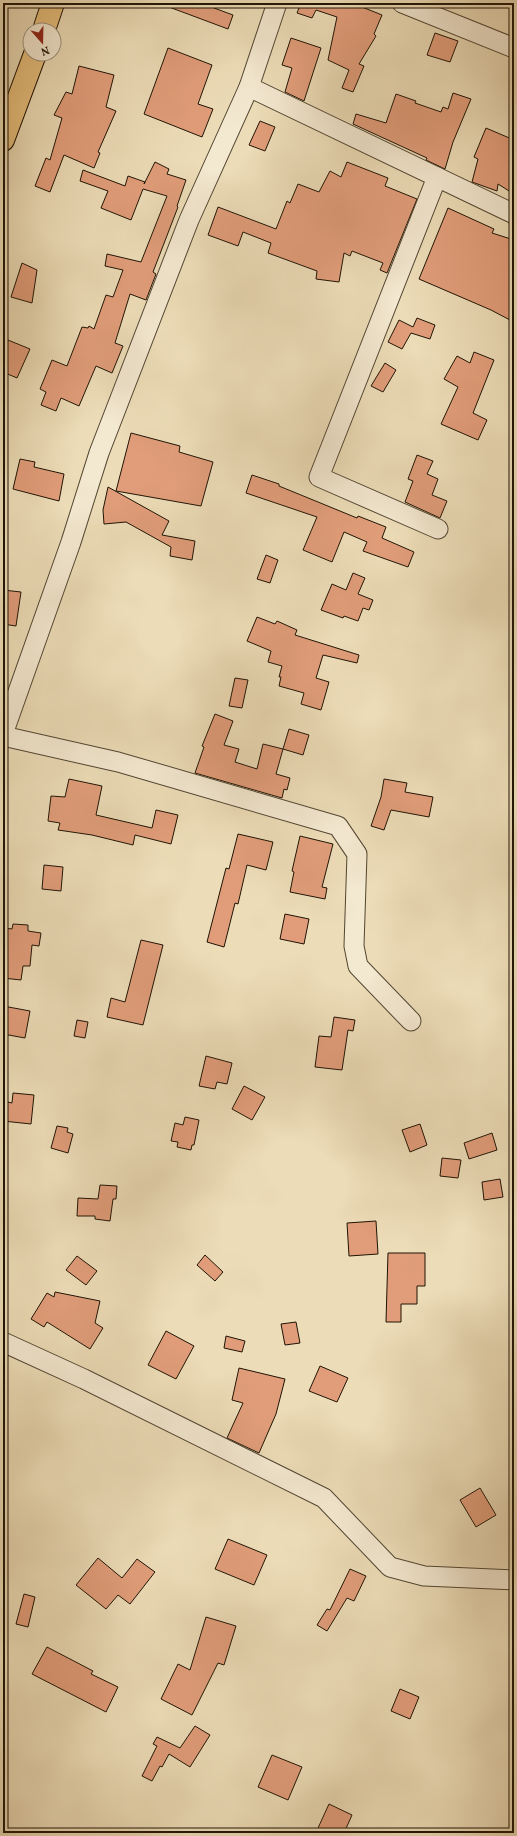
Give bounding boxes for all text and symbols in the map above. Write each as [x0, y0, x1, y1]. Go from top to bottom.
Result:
north arrow [22, 22, 62, 62]
text: N [39, 42, 51, 58]

